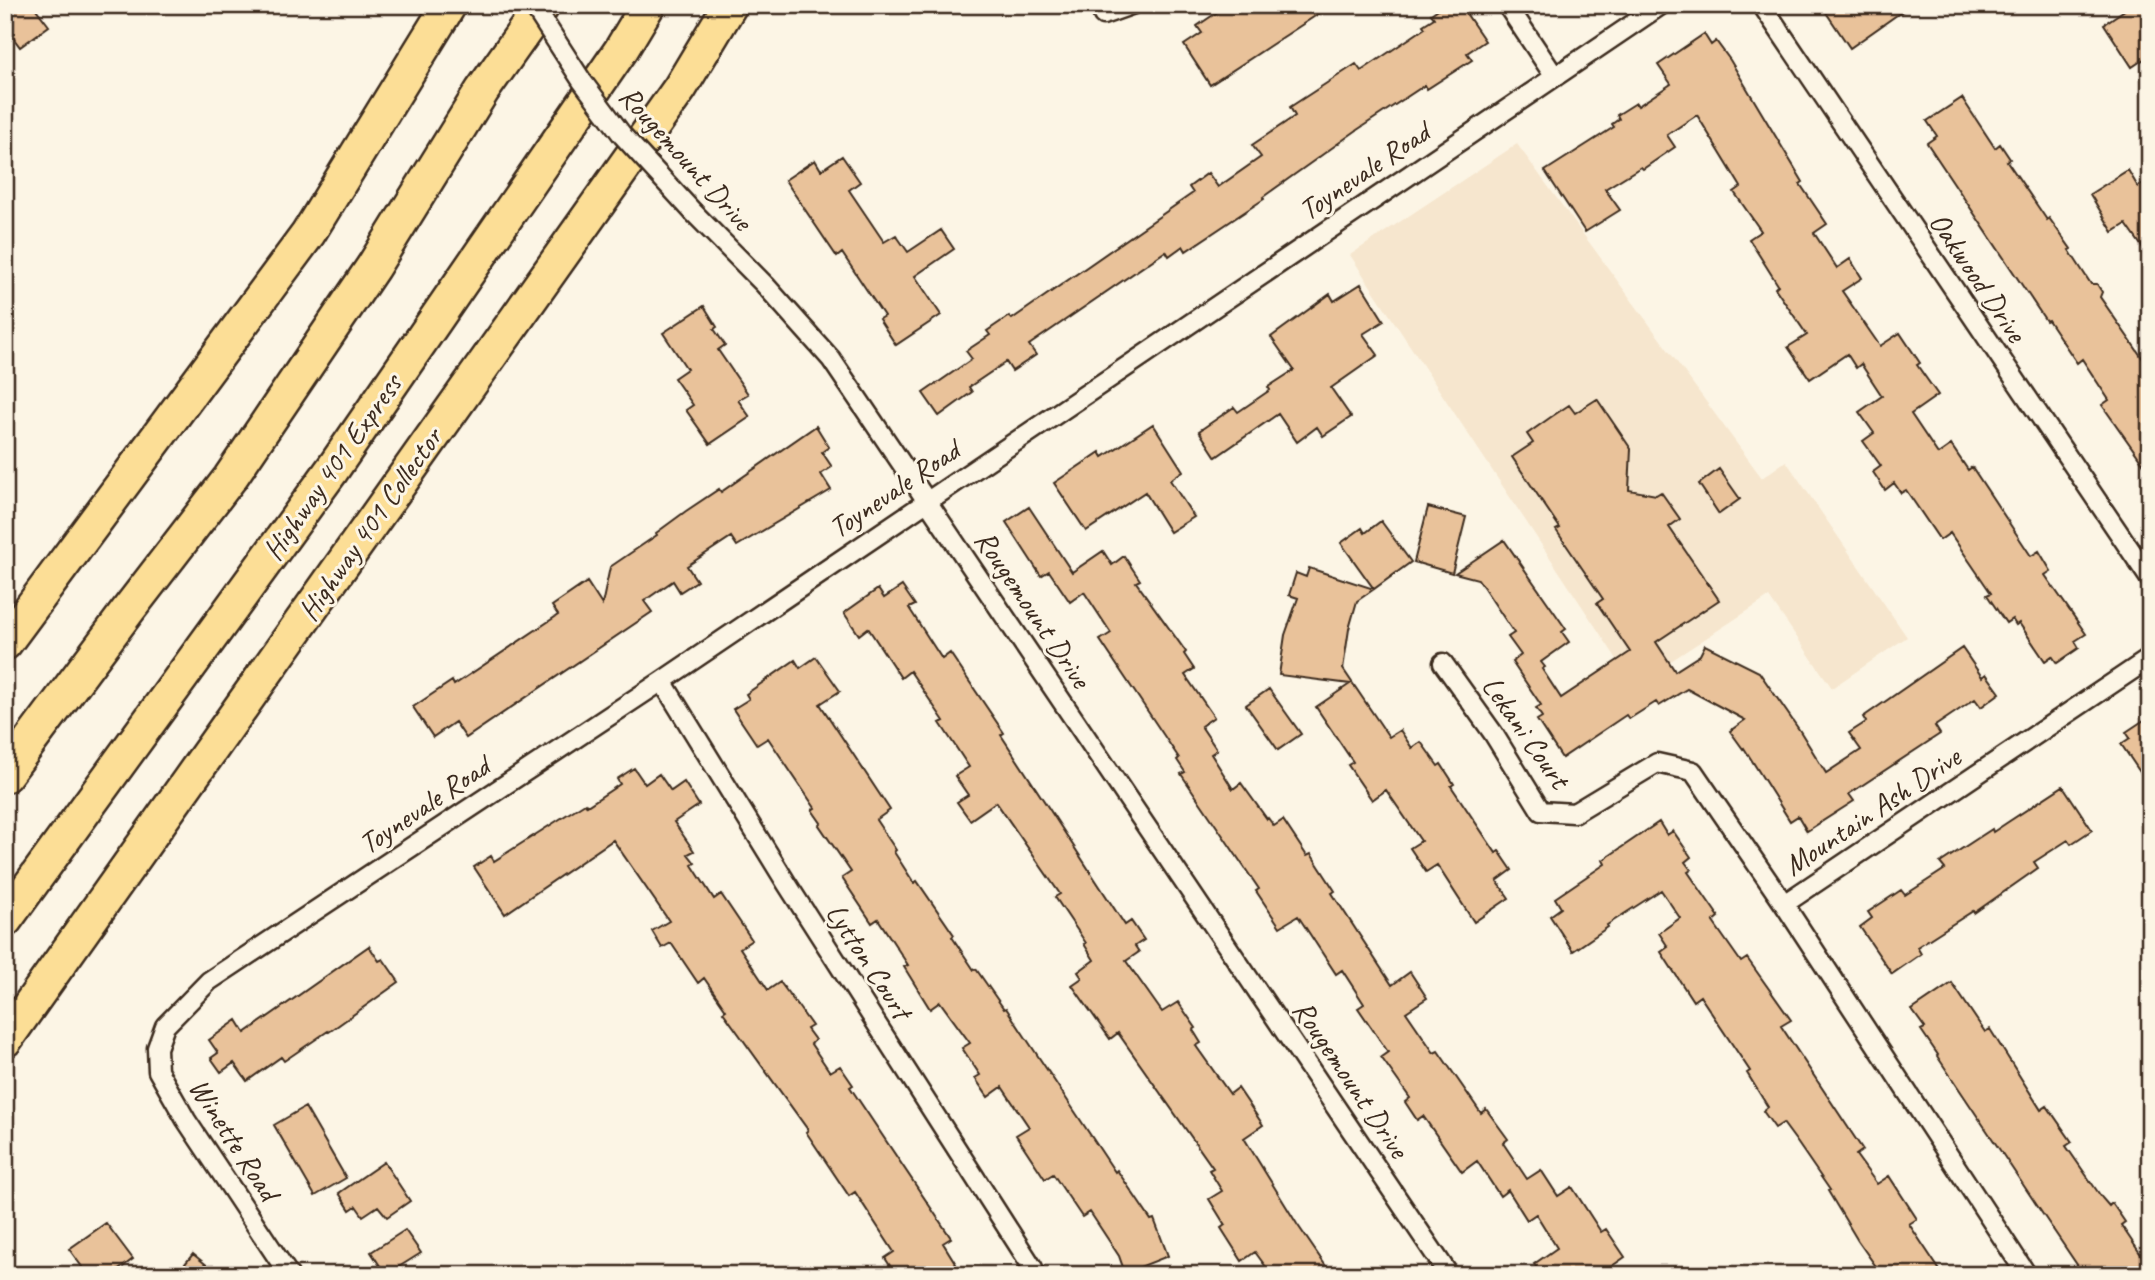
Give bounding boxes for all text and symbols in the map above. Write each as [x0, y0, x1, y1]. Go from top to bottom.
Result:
street label: Rougemount Drive [611, 78, 763, 240]
street label: Toynevale Road [1291, 111, 1440, 229]
street label: Oakwood Drive [1921, 205, 2037, 351]
street label: Highway 401 Express [254, 364, 412, 567]
street label: Highway 401 Collector [289, 418, 452, 628]
street label: Toynevale Road [821, 429, 970, 547]
street label: Rougemount Drive [966, 523, 1101, 697]
street label: Lekani Court [1474, 668, 1580, 798]
street label: Mountain Ash Drive [1776, 737, 1969, 884]
street label: Toynevale Road [351, 745, 500, 863]
street label: Lytton Court [818, 896, 923, 1029]
street label: Rougemount Drive [1284, 993, 1419, 1167]
street label: Winette Road [180, 1071, 290, 1211]

